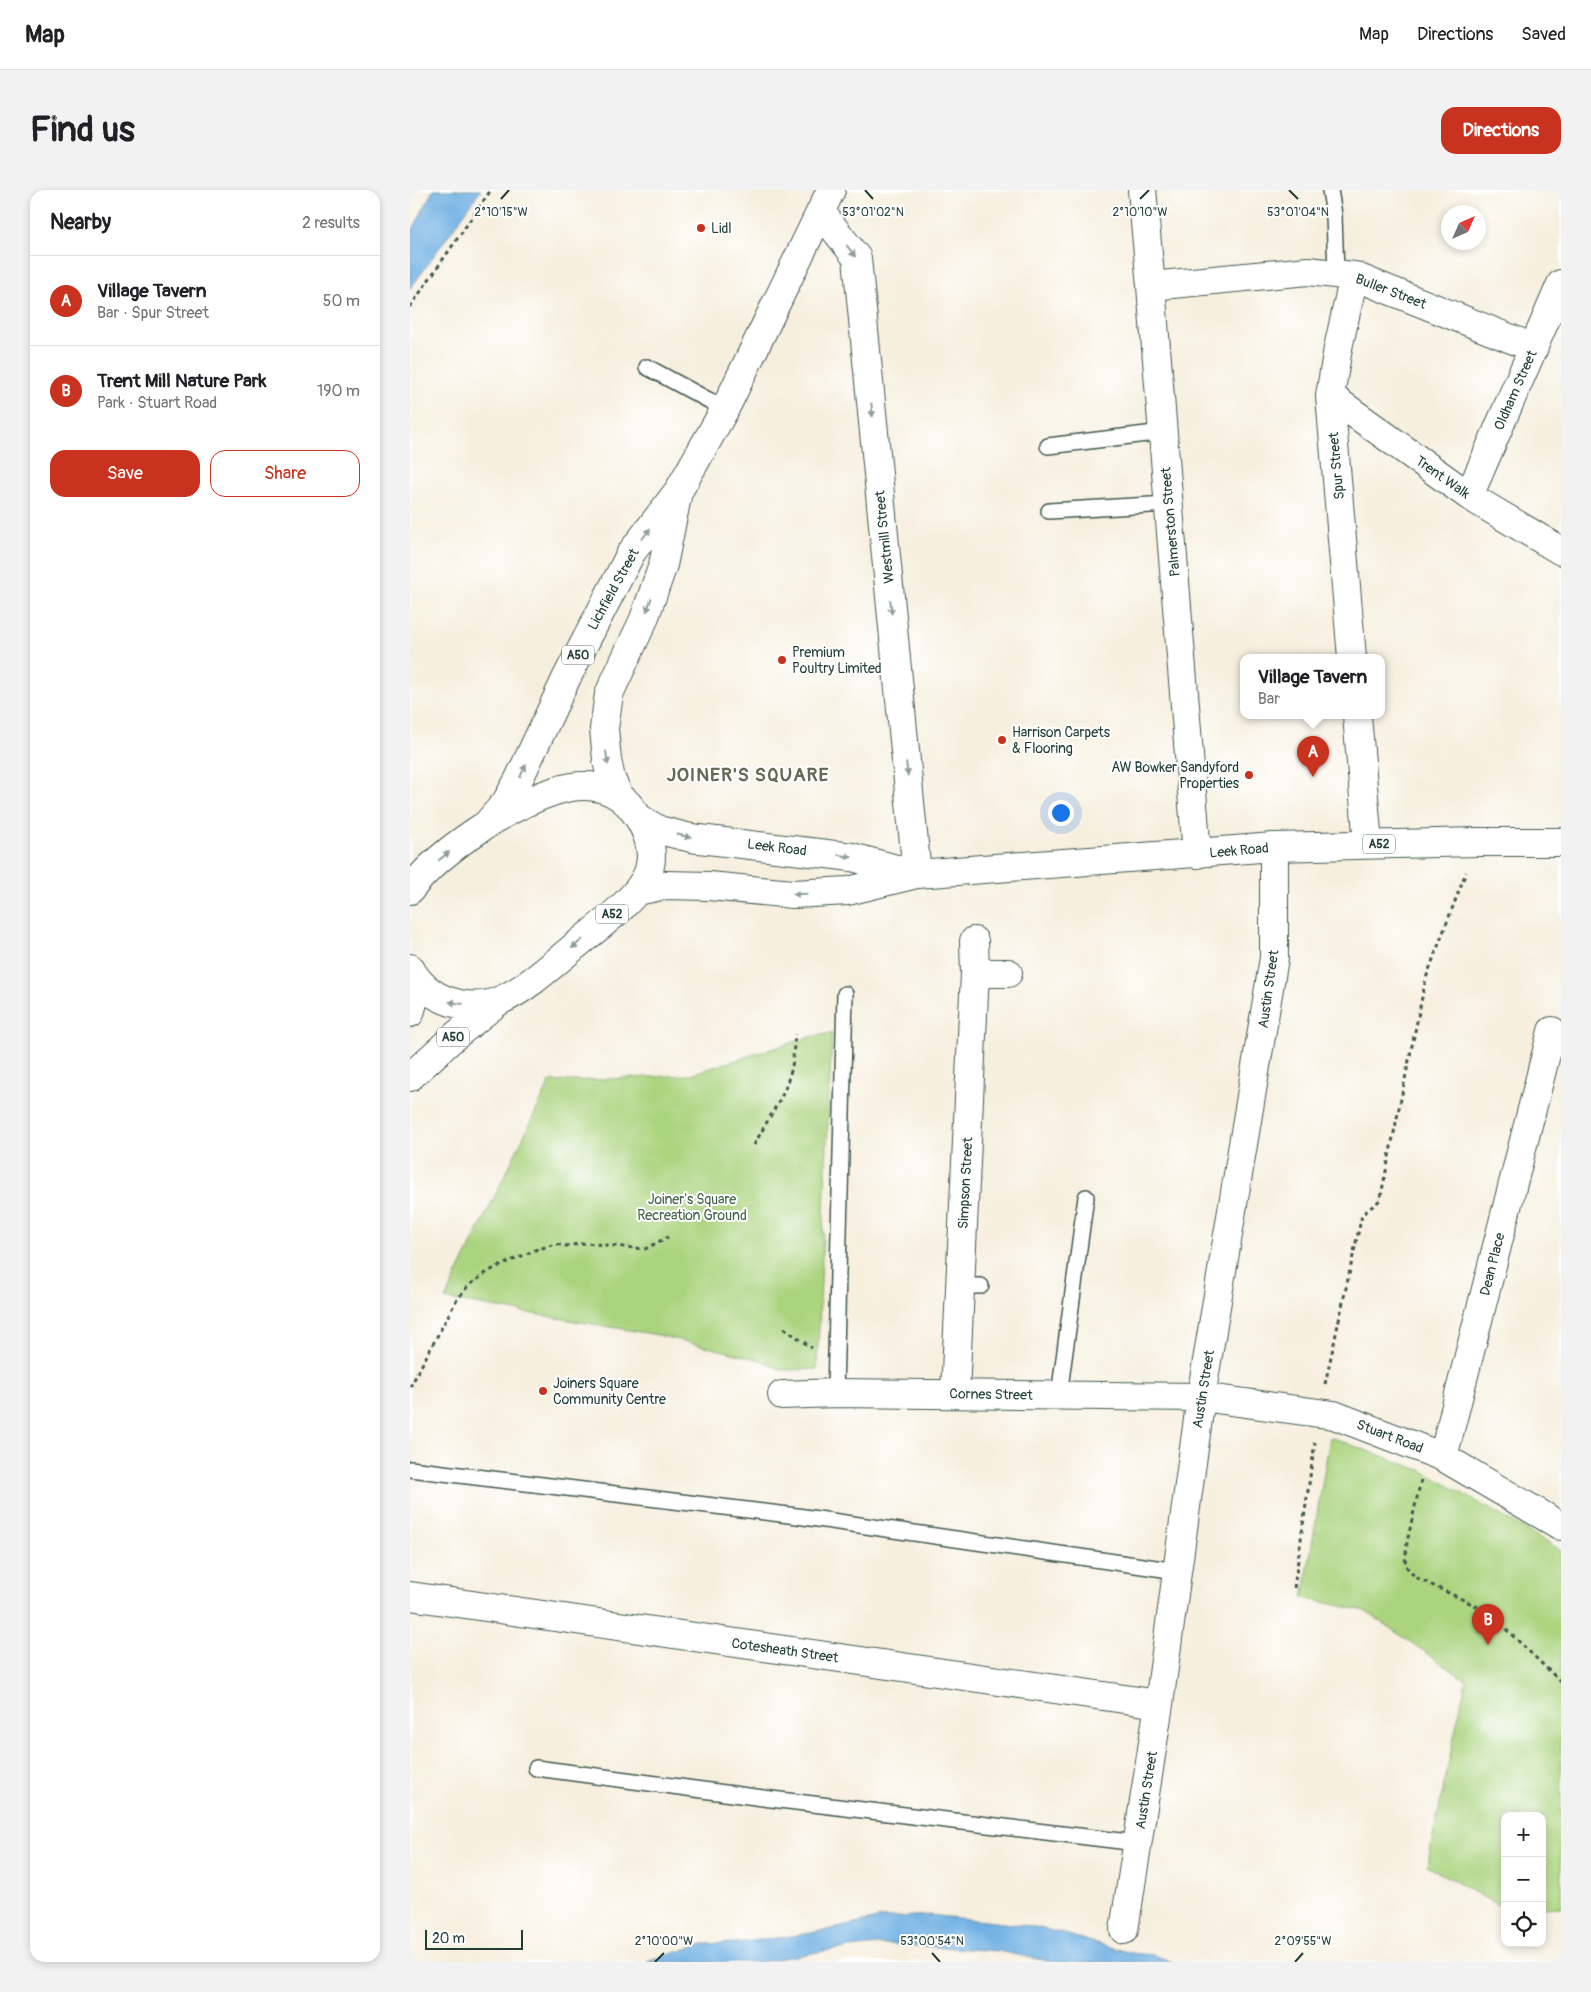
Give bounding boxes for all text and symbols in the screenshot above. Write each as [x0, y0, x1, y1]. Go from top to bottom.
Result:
text: Map [25, 20, 65, 49]
text: Map [1359, 23, 1389, 46]
text: Directions [1417, 23, 1493, 46]
text: Saved [1521, 23, 1566, 46]
button: Directions [1441, 107, 1561, 154]
text: Find us [30, 108, 135, 152]
text: 2°10'15"W [474, 205, 528, 220]
text: 53°01'02"N [842, 205, 904, 220]
text: 2°10'10"W [1112, 205, 1168, 220]
text: 53°01'04"N [1267, 205, 1329, 220]
north arrow [1441, 205, 1486, 250]
text: Nearby [50, 209, 111, 236]
text: 2 results [302, 213, 360, 233]
place label: Lidl [711, 220, 732, 237]
marker: Lidl [695, 222, 707, 234]
one-way arrow [846, 244, 857, 257]
street label: Buller Street [1353, 270, 1429, 313]
text: Village Tavern [97, 279, 206, 303]
text: A [61, 291, 71, 311]
text: 50 m [323, 291, 360, 311]
text: Bar · Spur Street [97, 303, 209, 323]
street label: Oldham Street [1490, 347, 1541, 433]
text: Trent Mill Nature Park [97, 369, 266, 393]
text: B [61, 381, 71, 401]
text: 190 m [317, 381, 360, 401]
text: Park · Stuart Road [97, 393, 217, 413]
one-way arrow [868, 403, 876, 419]
street label: Spur Street [1325, 431, 1348, 500]
button: Save [50, 450, 200, 497]
button: Share [210, 450, 360, 497]
street label: Trent Walk [1412, 452, 1473, 502]
street label: Palmerston Street [1157, 466, 1184, 577]
street label: Westmill Street [871, 489, 898, 584]
one-way arrow [641, 527, 651, 541]
street label: Lichfield Street [584, 545, 643, 633]
one-way arrow [645, 598, 653, 613]
one-way arrow [887, 599, 895, 615]
place label: Premium Poultry Limited [792, 644, 882, 677]
road number: A50 [562, 646, 594, 664]
marker: Premium Poultry Limited [776, 654, 788, 666]
popup [1240, 654, 1385, 719]
text: Village Tavern [1258, 665, 1367, 689]
text: Bar [1258, 689, 1280, 709]
place label: Harrison Carpets & Flooring [1012, 724, 1111, 757]
marker: Harrison Carpets & Flooring [996, 734, 1008, 746]
pin: A [1297, 736, 1329, 777]
one-way arrow [603, 751, 611, 767]
place label: AW Bowker Sandyford Properties [1111, 759, 1240, 792]
one-way arrow [903, 761, 911, 777]
district label: JOINER'S SQUARE [667, 763, 829, 787]
one-way arrow [519, 764, 527, 778]
marker: AW Bowker Sandyford Properties [1243, 769, 1255, 781]
your location [1048, 800, 1074, 826]
one-way arrow [676, 832, 691, 840]
road number: A52 [1363, 834, 1395, 854]
street label: Leek Road [746, 835, 808, 860]
street label: Leek Road [1209, 839, 1270, 862]
one-way arrow [438, 850, 451, 861]
one-way arrow [837, 852, 853, 860]
one-way arrow [792, 890, 808, 898]
road number: A52 [596, 904, 628, 924]
one-way arrow [571, 939, 584, 950]
street label: Austin Street [1255, 949, 1282, 1029]
one-way arrow [447, 998, 463, 1006]
road number: A50 [437, 1028, 469, 1046]
street label: Simpson Street [955, 1136, 976, 1229]
park label: Joiner's Square Recreation Ground [637, 1191, 747, 1224]
street label: Dean Place [1476, 1231, 1509, 1297]
street label: Austin Street [1189, 1349, 1218, 1429]
place label: Joiners Square Community Centre [553, 1375, 666, 1408]
marker: Joiners Square Community Centre [537, 1385, 549, 1397]
street label: Cornes Street [949, 1385, 1033, 1404]
street label: Stuart Road [1354, 1416, 1426, 1457]
pin: B [1472, 1604, 1504, 1645]
street label: Cotesheath Street [730, 1635, 840, 1666]
street label: Austin Street [1132, 1750, 1161, 1830]
map controls [1501, 1812, 1546, 1947]
button: + [1501, 1812, 1546, 1857]
button: − [1501, 1857, 1546, 1902]
button: locate [1501, 1902, 1546, 1947]
scale bar [425, 1927, 522, 1950]
text: 20 m [432, 1930, 465, 1947]
text: 2°10'00"W [635, 1934, 693, 1949]
text: 53°00'54"N [900, 1934, 964, 1949]
text: 2°09'55"W [1275, 1934, 1331, 1949]

